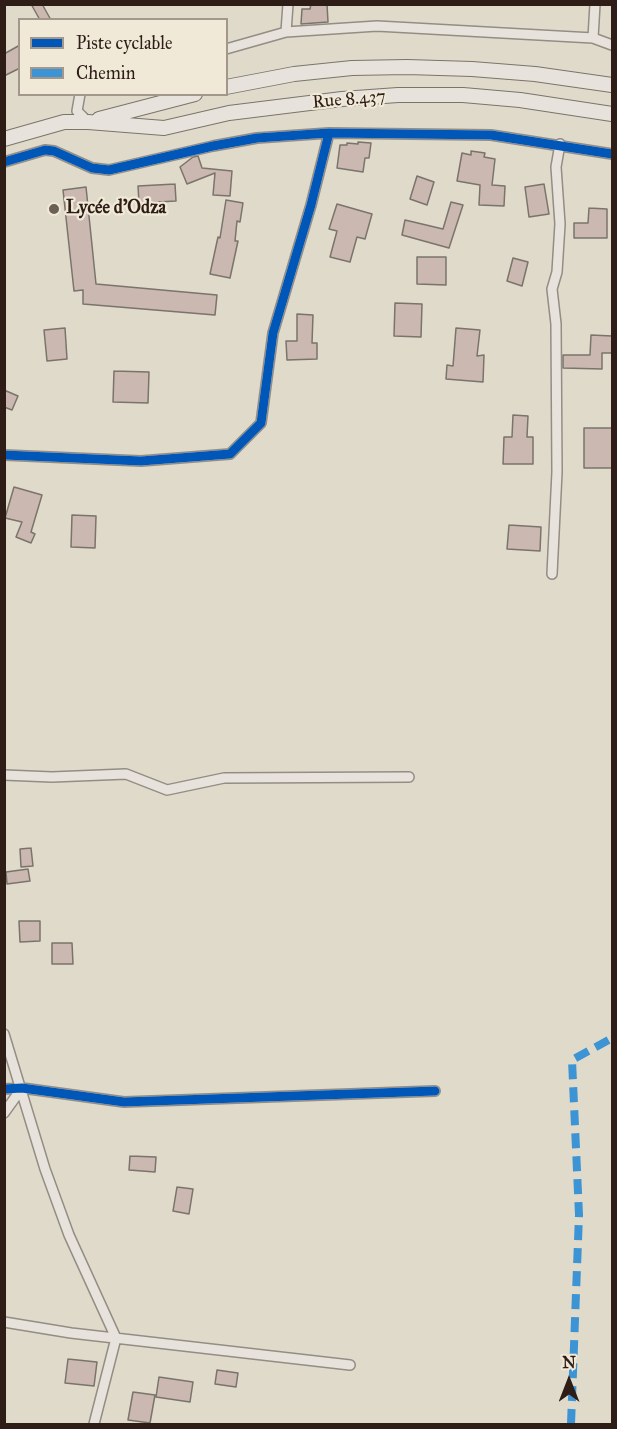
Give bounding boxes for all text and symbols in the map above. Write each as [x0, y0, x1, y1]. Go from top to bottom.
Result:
legend [18, 18, 228, 96]
text: Piste cyclable [76, 32, 173, 54]
text: Chemin [76, 62, 136, 84]
street label: Rue 8.437 [311, 86, 387, 114]
place label: Lycée d'Odza [66, 198, 166, 220]
marker: Lycée d'Odza [47, 202, 61, 216]
north arrow [539, 1351, 599, 1411]
text: N [562, 1353, 576, 1372]

